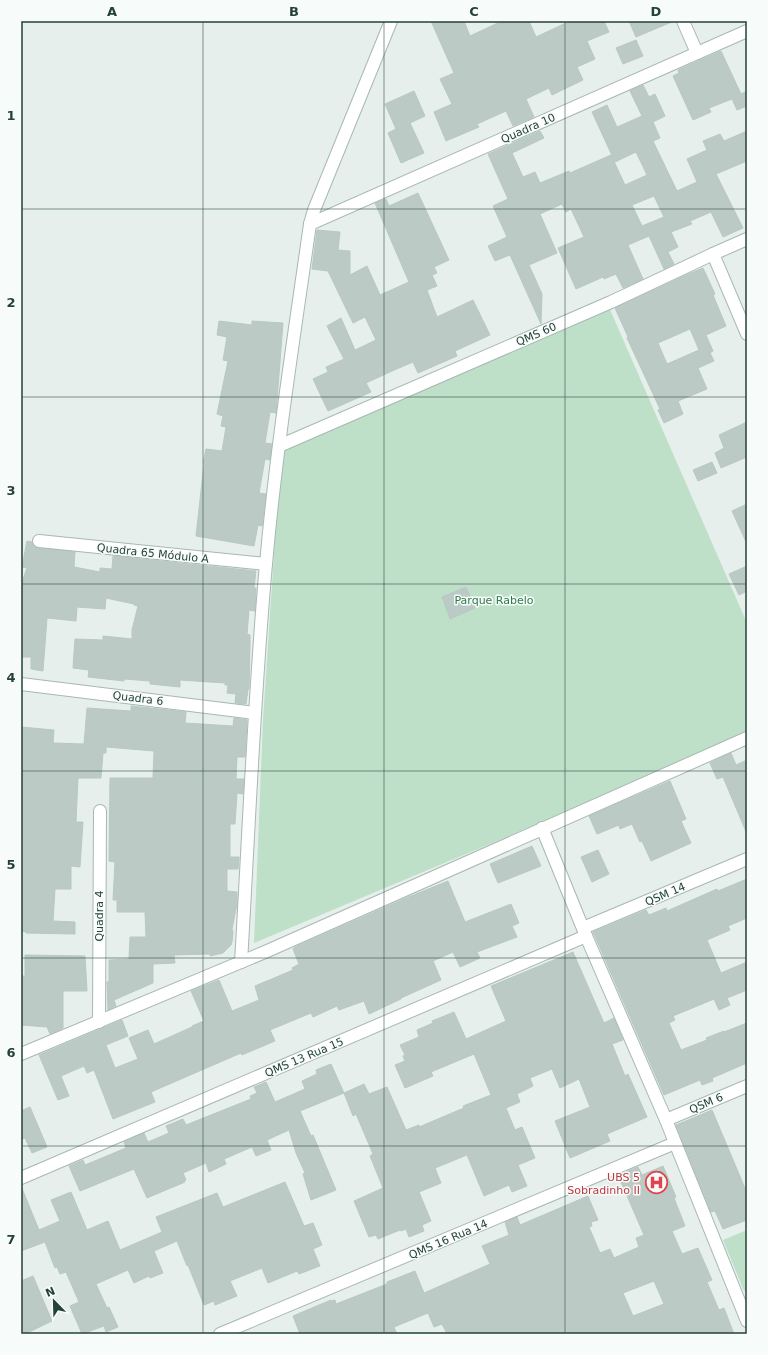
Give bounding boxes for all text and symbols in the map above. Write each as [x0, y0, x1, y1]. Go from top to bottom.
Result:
text: A [107, 4, 117, 19]
text: B [289, 4, 299, 19]
text: C [469, 4, 479, 19]
text: D [651, 4, 662, 19]
text: 1 [6, 108, 16, 123]
street label: Quadra 10 [499, 111, 557, 146]
text: 2 [6, 295, 16, 310]
street label: QMS 60 [514, 320, 558, 349]
text: 3 [6, 483, 16, 498]
street label: Quadra 65 Módulo A [96, 541, 210, 566]
park label: Parque Rabelo [454, 594, 534, 607]
text: 4 [6, 670, 16, 685]
street label: Quadra 6 [112, 689, 164, 708]
text: 5 [6, 857, 16, 872]
street label: QSM 14 [643, 880, 687, 909]
street label: Quadra 4 [93, 890, 106, 942]
street label: QMS 13 Rua 15 [263, 1035, 346, 1080]
text: 6 [6, 1045, 16, 1060]
street label: QSM 6 [687, 1091, 725, 1116]
hospital icon: UBS 5 Sobradinho II [643, 1170, 669, 1196]
place label: UBS 5 Sobradinho II [567, 1171, 640, 1197]
street label: QMS 16 Rua 14 [407, 1217, 490, 1262]
text: 7 [6, 1232, 16, 1247]
north arrow [34, 1281, 74, 1321]
text: N [44, 1284, 57, 1300]

